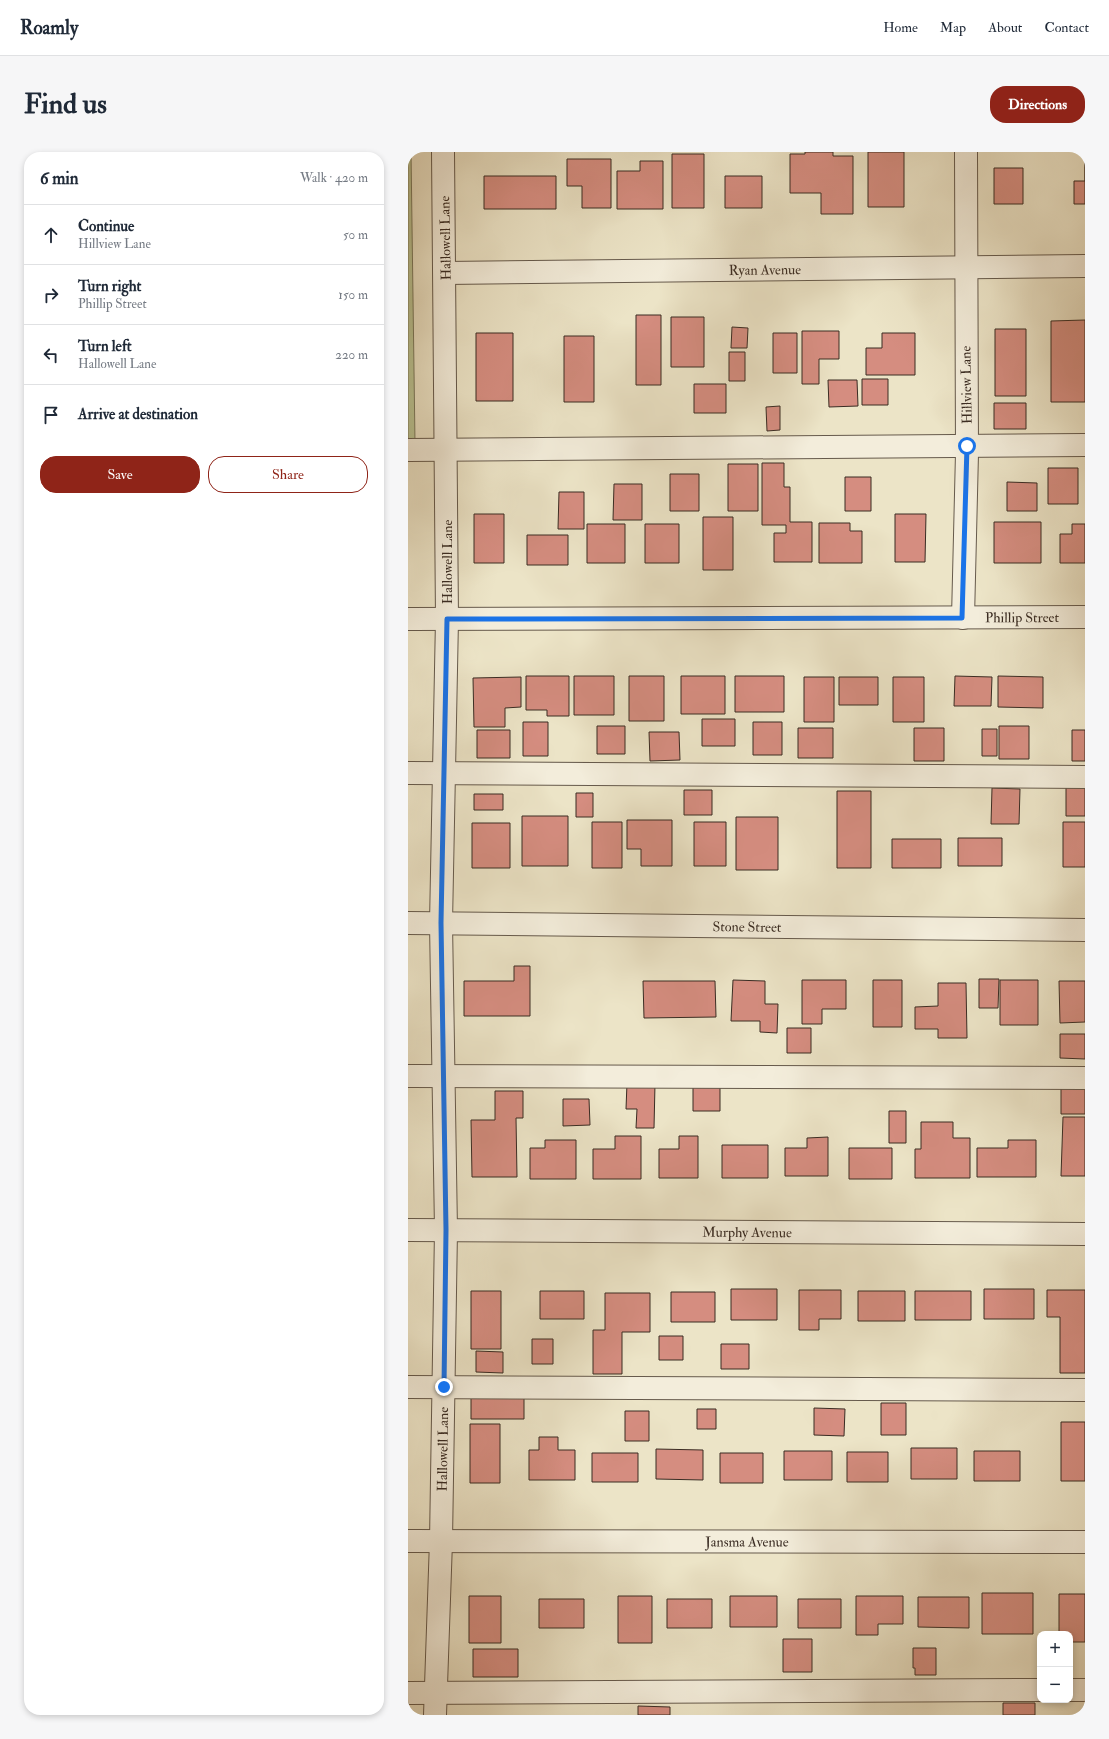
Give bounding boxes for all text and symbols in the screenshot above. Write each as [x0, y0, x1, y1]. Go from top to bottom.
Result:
text: Roamly [20, 16, 78, 40]
text: Home [883, 19, 918, 36]
text: Map [940, 19, 966, 36]
text: About [988, 19, 1022, 36]
text: Contact [1044, 19, 1089, 36]
button: Directions [990, 86, 1085, 123]
text: Find us [24, 87, 107, 122]
text: 6 min [40, 168, 79, 189]
text: Walk · 420 m [300, 170, 368, 186]
street label: Hallowell Lane [436, 195, 455, 280]
text: Continue [78, 217, 134, 236]
icon: ahead [40, 224, 62, 246]
text: 50 m [343, 227, 368, 243]
text: Hillview Lane [78, 236, 151, 252]
street label: Ryan Avenue [729, 261, 801, 280]
text: Turn right [78, 277, 141, 296]
icon: right [40, 284, 62, 306]
text: 150 m [338, 287, 368, 303]
text: Phillip Street [78, 296, 147, 312]
text: Turn left [78, 337, 132, 356]
icon: left [40, 344, 62, 366]
street label: Hillview Lane [957, 345, 976, 424]
text: 220 m [335, 347, 368, 363]
text: Hallowell Lane [78, 356, 156, 372]
icon: arrive [40, 404, 62, 426]
text: Arrive at destination [78, 405, 198, 424]
route start [958, 437, 976, 455]
button: Save [40, 456, 200, 493]
button: Share [208, 456, 368, 493]
street label: Hallowell Lane [439, 520, 456, 604]
street label: Phillip Street [985, 609, 1059, 627]
street label: Stone Street [712, 918, 782, 936]
street label: Murphy Avenue [702, 1224, 792, 1242]
route end [435, 1378, 453, 1396]
street label: Hallowell Lane [434, 1407, 452, 1492]
street label: Jansma Avenue [704, 1533, 789, 1551]
map controls [1037, 1631, 1073, 1703]
button: + [1037, 1631, 1073, 1667]
button: − [1037, 1667, 1073, 1703]

